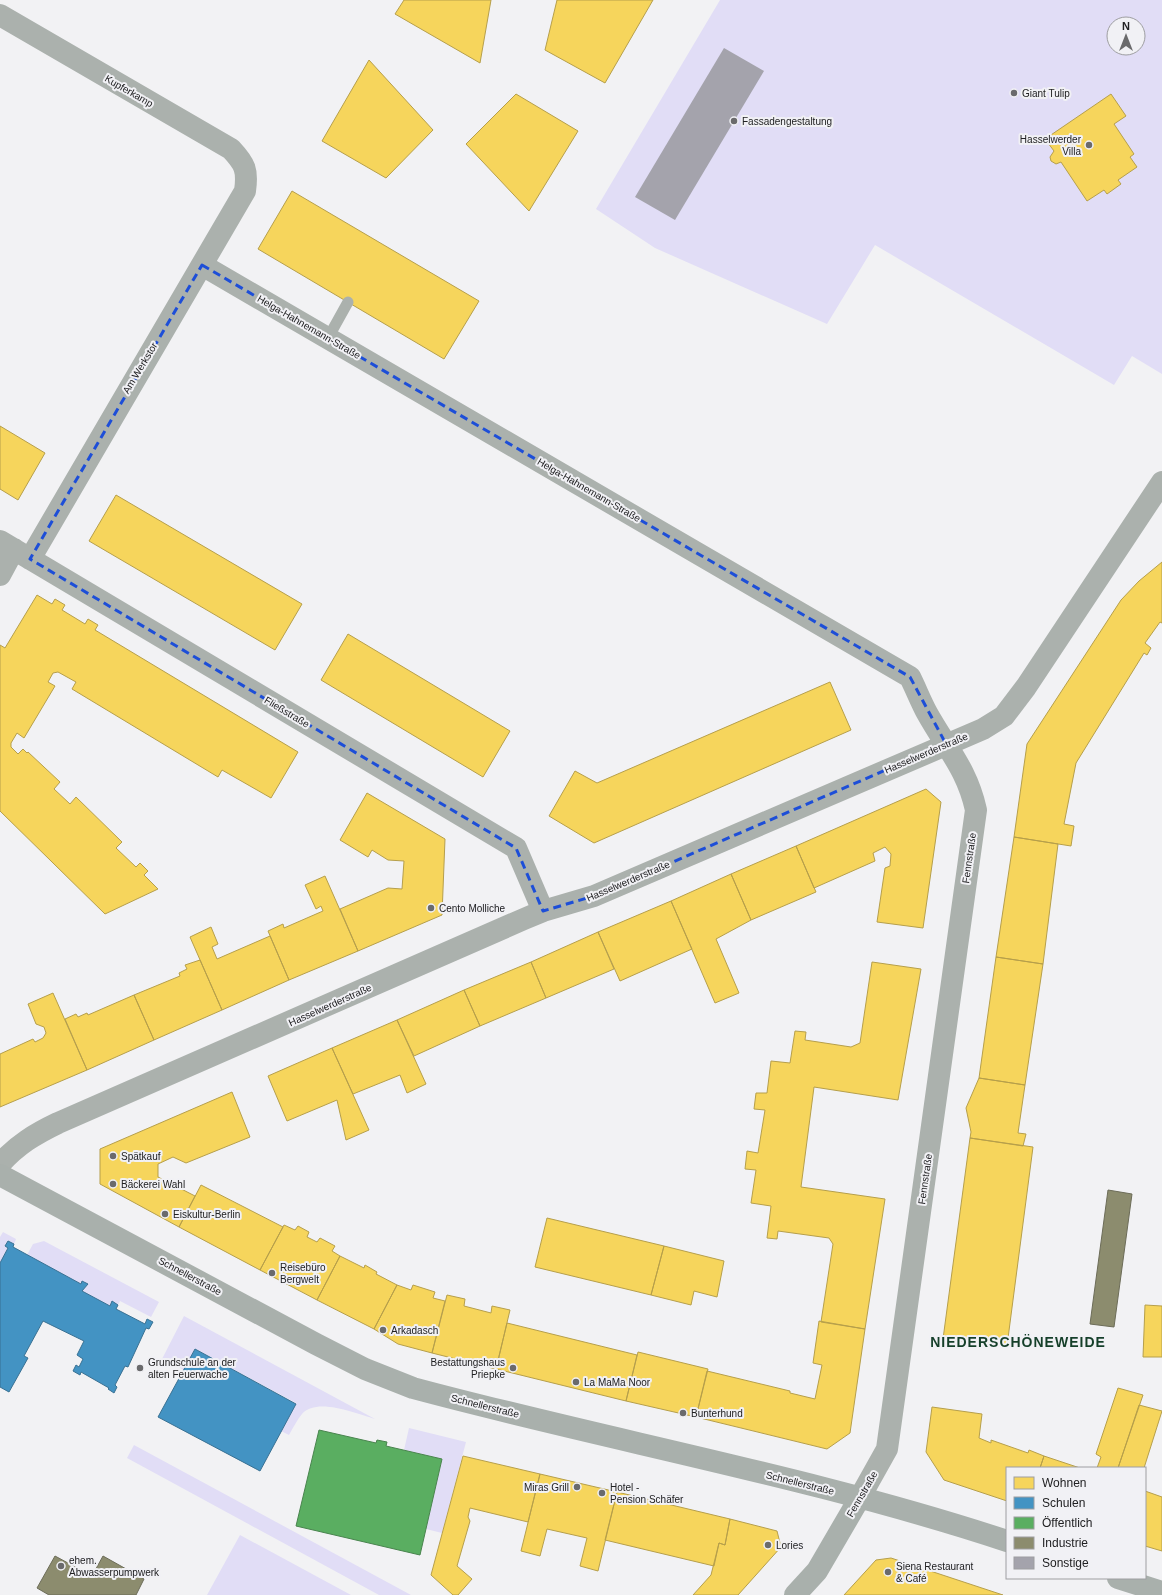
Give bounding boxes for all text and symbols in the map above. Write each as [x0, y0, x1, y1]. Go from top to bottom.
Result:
north arrow [1106, 16, 1146, 56]
text: N [1122, 20, 1130, 32]
street label: Kupferkamp [103, 73, 155, 109]
marker: Giant Tulip [1009, 88, 1019, 98]
place label: Giant Tulip [1022, 88, 1070, 99]
marker: Fassadengestaltung [729, 116, 739, 126]
place label: Fassadengestaltung [742, 116, 832, 127]
place label: Hasselwerder Villa [1020, 134, 1082, 157]
marker: Hasselwerder Villa [1084, 140, 1094, 150]
street label: Helga-Hahnemann-Straße [255, 293, 363, 361]
street label: Am Werkstor [120, 340, 160, 396]
street label: Helga-Hahnemann-Straße [535, 456, 643, 524]
street label: Fließstraße [262, 694, 312, 730]
street label: Hasselwerderstraße [883, 730, 970, 776]
street label: Fennstraße [960, 831, 978, 884]
street label: Hasselwerderstraße [585, 858, 672, 904]
marker: Cento Molliche [426, 903, 436, 913]
place label: Cento Molliche [439, 903, 506, 914]
street label: Hasselwerderstraße [287, 982, 374, 1028]
marker: Spätkauf [108, 1151, 118, 1161]
place label: Spätkauf [121, 1151, 161, 1162]
street label: Fennstraße [916, 1152, 934, 1205]
marker: Bäckerei Wahl [108, 1179, 118, 1189]
place label: Bäckerei Wahl [121, 1179, 185, 1190]
marker: Eiskultur-Berlin [160, 1209, 170, 1219]
place label: Eiskultur-Berlin [173, 1209, 240, 1220]
street label: Schnellerstraße [157, 1255, 224, 1297]
place label: Reisebüro Bergwelt [280, 1262, 326, 1285]
marker: Reisebüro Bergwelt [267, 1268, 277, 1278]
marker: Arkadasch [378, 1325, 388, 1335]
place label: Arkadasch [391, 1325, 438, 1336]
district label: NIEDERSCHÖNEWEIDE [930, 1334, 1106, 1350]
place label: Grundschule an der alten Feuerwache [148, 1357, 237, 1380]
place label: Bestattungshaus Priepke [431, 1357, 505, 1380]
marker: Grundschule an der alten Feuerwache [135, 1363, 145, 1373]
marker: Bestattungshaus Priepke [508, 1363, 518, 1373]
marker: La MaMa Noor [571, 1377, 581, 1387]
place label: La MaMa Noor [584, 1377, 651, 1388]
street label: Schnellerstraße [450, 1392, 521, 1420]
marker: Bunterhund [678, 1408, 688, 1418]
place label: Bunterhund [691, 1408, 743, 1419]
legend [1006, 1467, 1146, 1579]
street label: Schnellerstraße [765, 1469, 836, 1497]
street label: Fennstraße [844, 1469, 880, 1519]
text: Wohnen [1042, 1476, 1086, 1490]
place label: Miras Grill [524, 1482, 569, 1493]
marker: Miras Grill [572, 1482, 582, 1492]
place label: Hotel - Pension Schäfer [610, 1482, 684, 1505]
marker: Hotel - Pension Schäfer [597, 1488, 607, 1498]
text: Schulen [1042, 1496, 1085, 1510]
text: Öffentlich [1042, 1516, 1092, 1530]
text: Industrie [1042, 1536, 1088, 1550]
marker: Lories [763, 1540, 773, 1550]
place label: Lories [776, 1540, 803, 1551]
place label: ehem. Abwasserpumpwerk [69, 1555, 160, 1578]
text: Sonstige [1042, 1556, 1089, 1570]
marker: ehem. Abwasserpumpwerk [56, 1561, 66, 1571]
place label: Siena Restaurant & Café [896, 1561, 973, 1584]
marker: Siena Restaurant & Café [883, 1567, 893, 1577]

